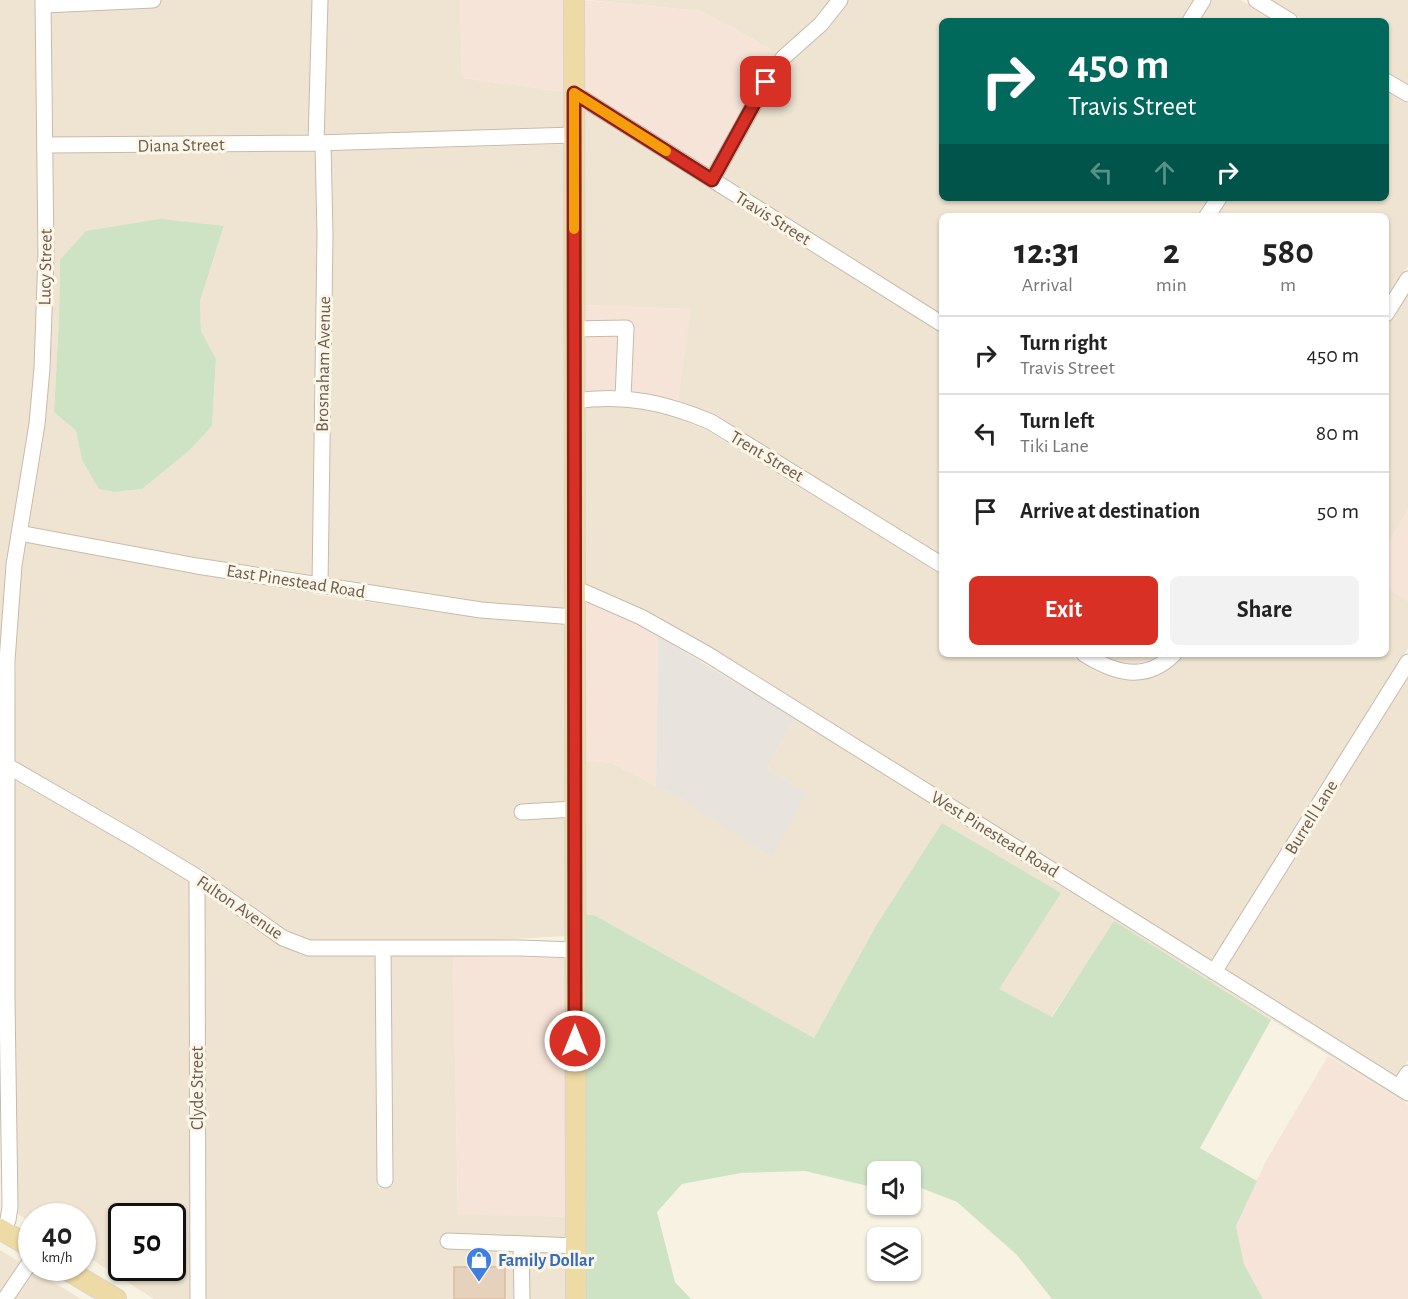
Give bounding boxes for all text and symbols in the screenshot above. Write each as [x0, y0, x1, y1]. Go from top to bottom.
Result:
icon: right [969, 42, 1047, 120]
text: 450 m [1068, 44, 1169, 86]
pin [740, 56, 791, 107]
icon: arrive [749, 65, 782, 98]
text: Travis Street [1068, 93, 1196, 120]
street label: Diana Street [137, 136, 225, 156]
icon: left [1085, 156, 1118, 189]
icon: ahead [1148, 156, 1181, 189]
icon: right [1211, 156, 1244, 189]
street label: Travis Street [732, 189, 814, 249]
street label: Lucy Street [36, 228, 56, 305]
text: 12:31 [1014, 234, 1081, 270]
text: 2 [1163, 234, 1180, 270]
text: 580 [1262, 234, 1314, 270]
text: Arrival [1022, 275, 1073, 295]
text: min [1156, 275, 1187, 295]
text: m [1280, 275, 1296, 295]
street label: Brosnaham Avenue [314, 296, 334, 432]
text: Turn right [1020, 332, 1107, 354]
icon: right [969, 339, 1002, 372]
text: 450 m [1306, 344, 1359, 366]
text: Travis Street [1020, 358, 1115, 378]
text: Turn left [1020, 410, 1094, 432]
icon: left [969, 417, 1002, 450]
text: 80 m [1316, 422, 1359, 444]
street label: Trent Street [727, 428, 807, 486]
text: Tiki Lane [1020, 436, 1089, 456]
icon: arrive [969, 495, 1002, 528]
text: Arrive at destination [1020, 500, 1200, 522]
text: 50 m [1317, 500, 1359, 522]
street label: East Pinestead Road [225, 562, 366, 602]
button: Exit [969, 576, 1158, 645]
button: Share [1170, 576, 1359, 645]
street label: Burrell Lane [1282, 777, 1342, 858]
street label: West Pinestead Road [927, 788, 1062, 881]
street label: Fulton Avenue [193, 873, 286, 943]
position arrow [543, 1009, 607, 1073]
street label: Clyde Street [189, 1046, 207, 1130]
map controls [867, 1161, 921, 1281]
button: sound [867, 1161, 921, 1215]
speed limit sign: 50 [108, 1203, 186, 1281]
text: 40 [42, 1220, 72, 1250]
button: layers [867, 1227, 921, 1281]
shop icon: Family Dollar [464, 1245, 494, 1283]
text: km/h [42, 1250, 72, 1265]
place label: Family Dollar [498, 1252, 595, 1270]

